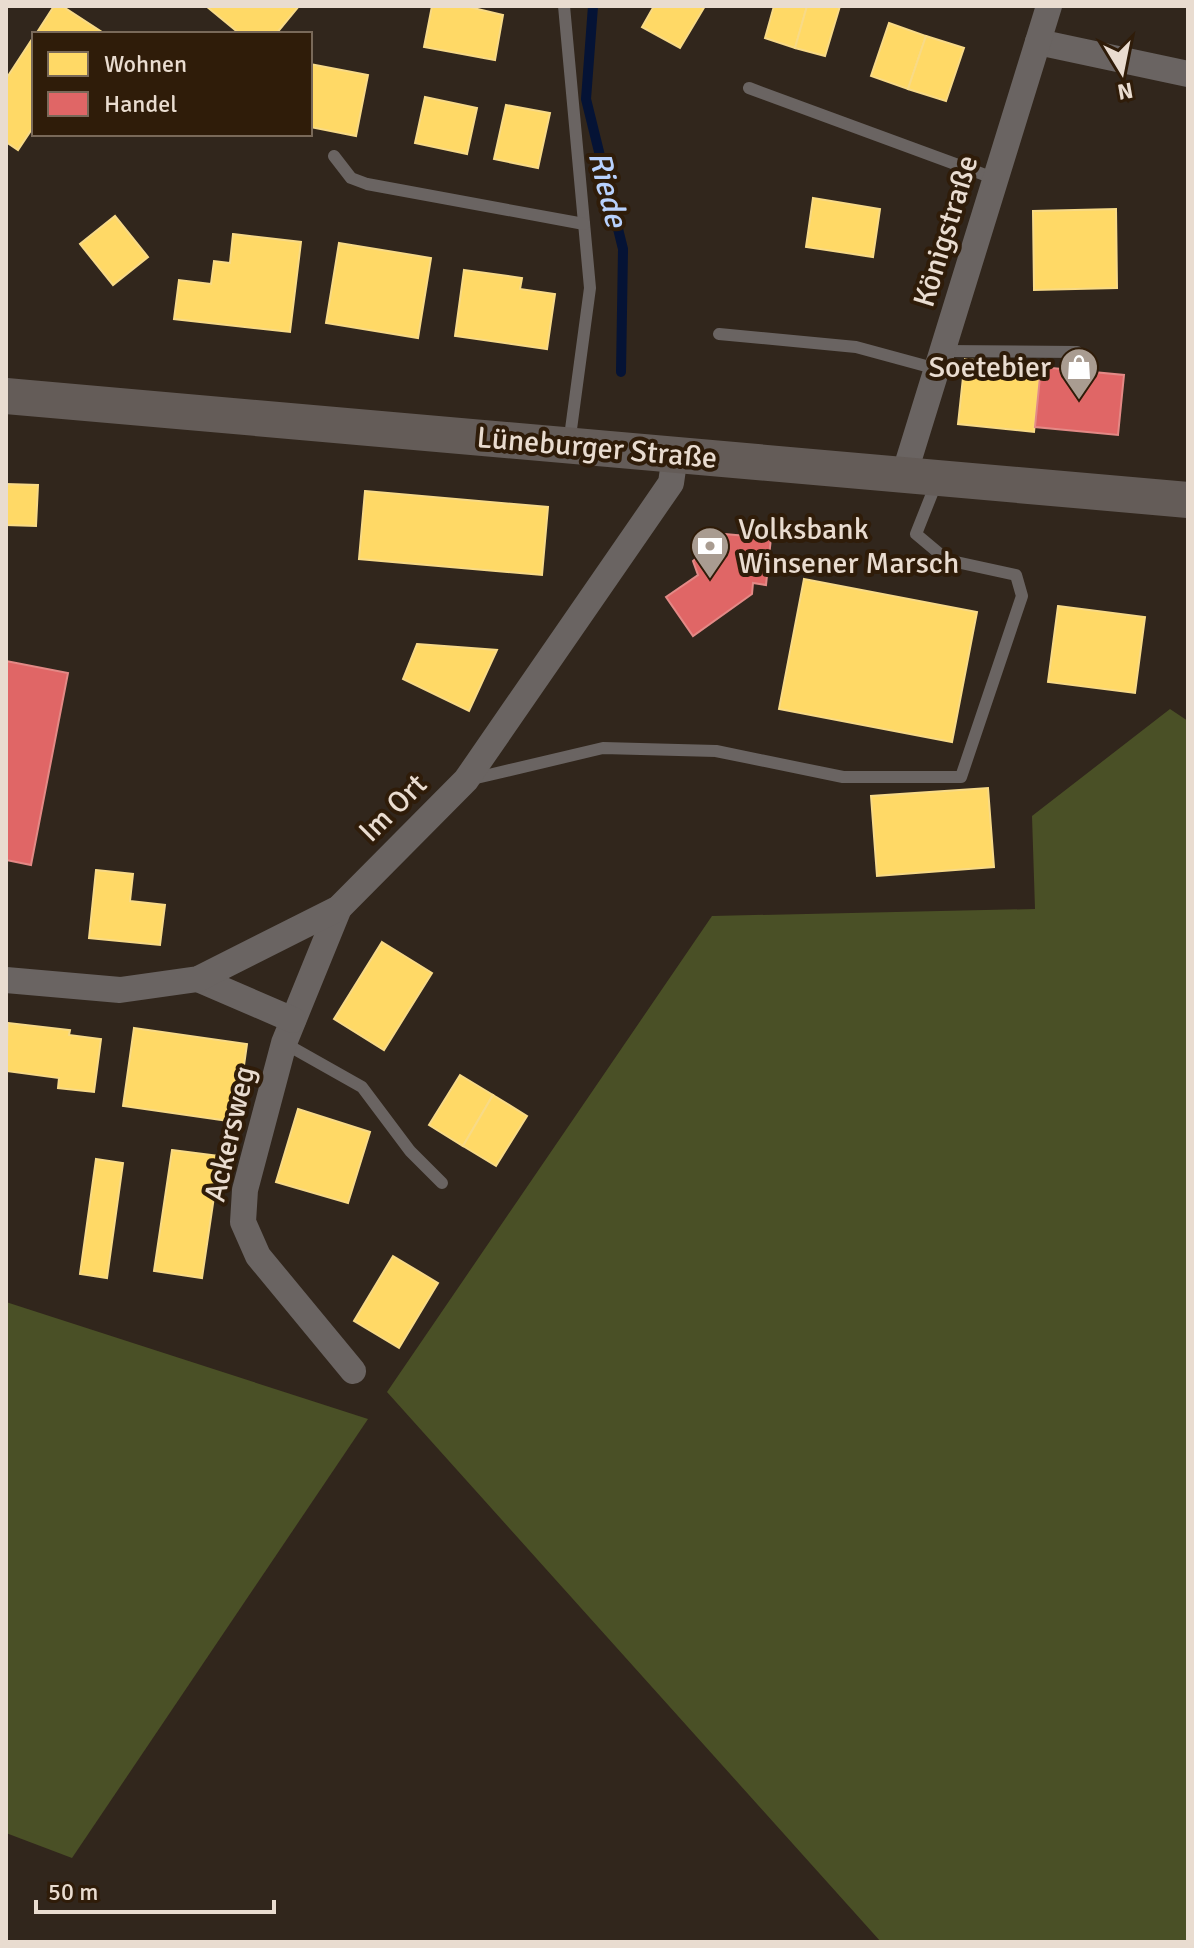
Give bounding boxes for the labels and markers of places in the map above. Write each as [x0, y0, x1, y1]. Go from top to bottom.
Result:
shop icon: Soetebier [1058, 346, 1100, 401]
place label: Soetebier [928, 349, 1051, 386]
place label: Volksbank Winsener Marsch [738, 511, 959, 582]
bank icon: Volksbank Winsener Marsch [689, 525, 731, 580]

